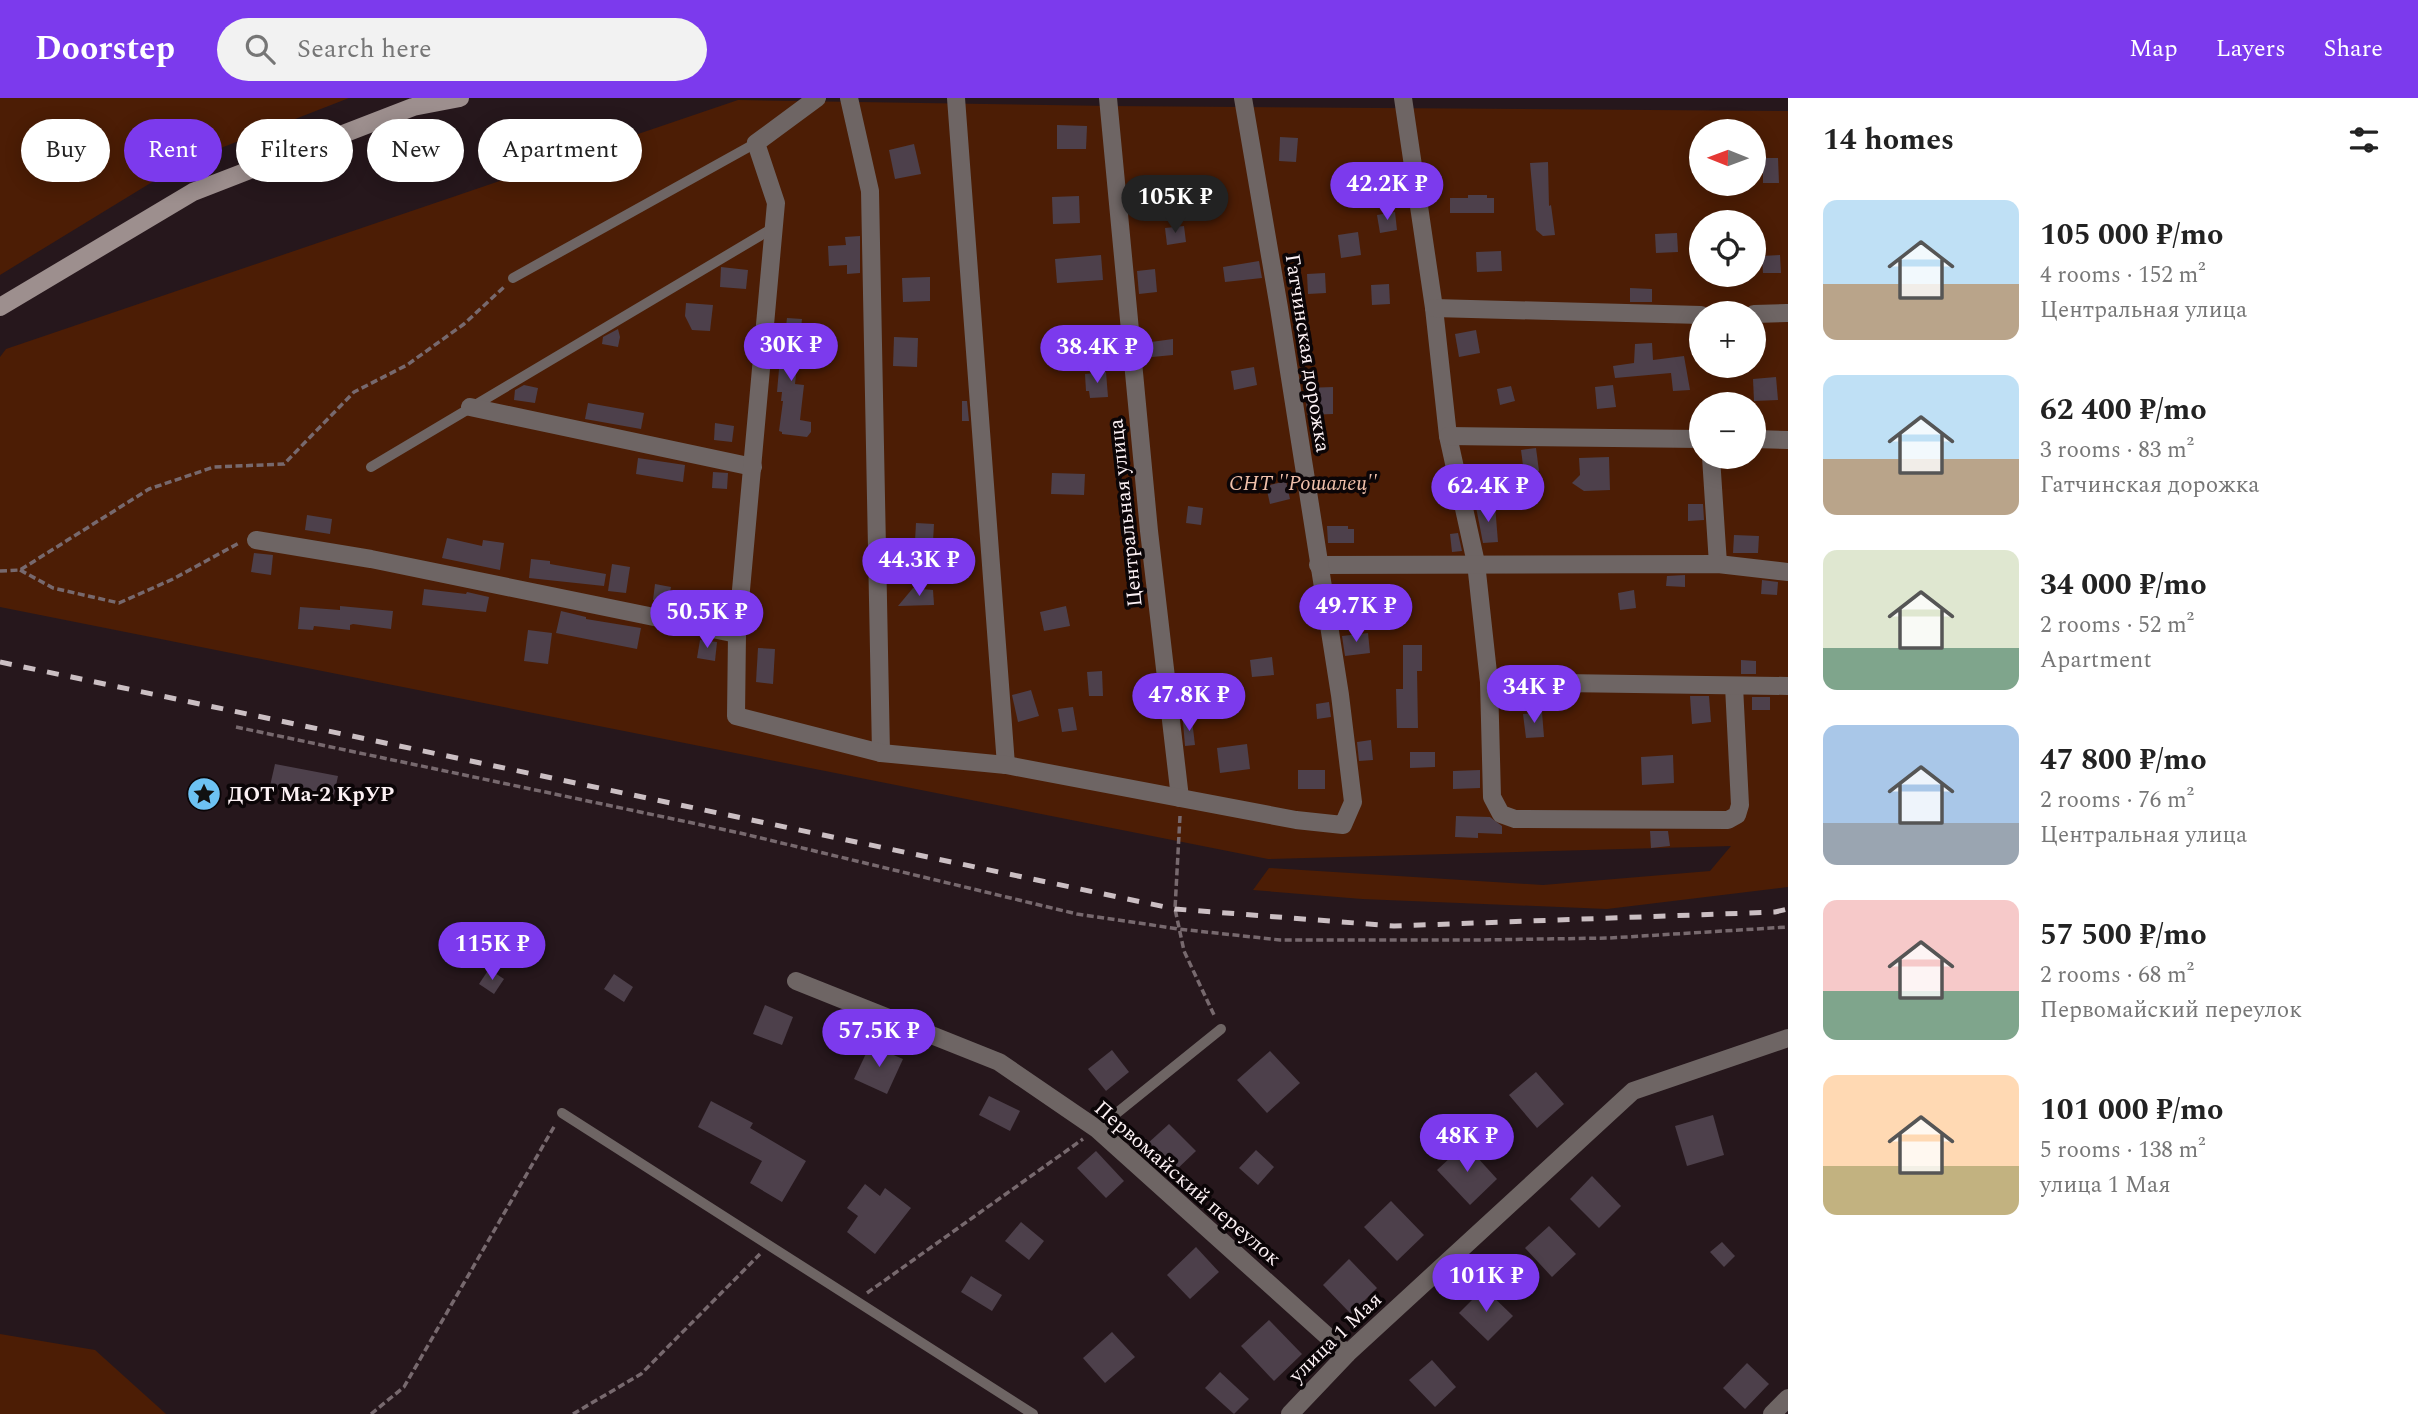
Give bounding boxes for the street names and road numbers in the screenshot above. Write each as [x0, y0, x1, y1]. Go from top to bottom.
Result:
street label: Гатчинская дорожка [1276, 252, 1339, 455]
street label: Центральная улица [1100, 416, 1152, 609]
street label: Первомайский переулок [1087, 1093, 1288, 1275]
street label: улица 1 Мая [1281, 1285, 1390, 1391]

